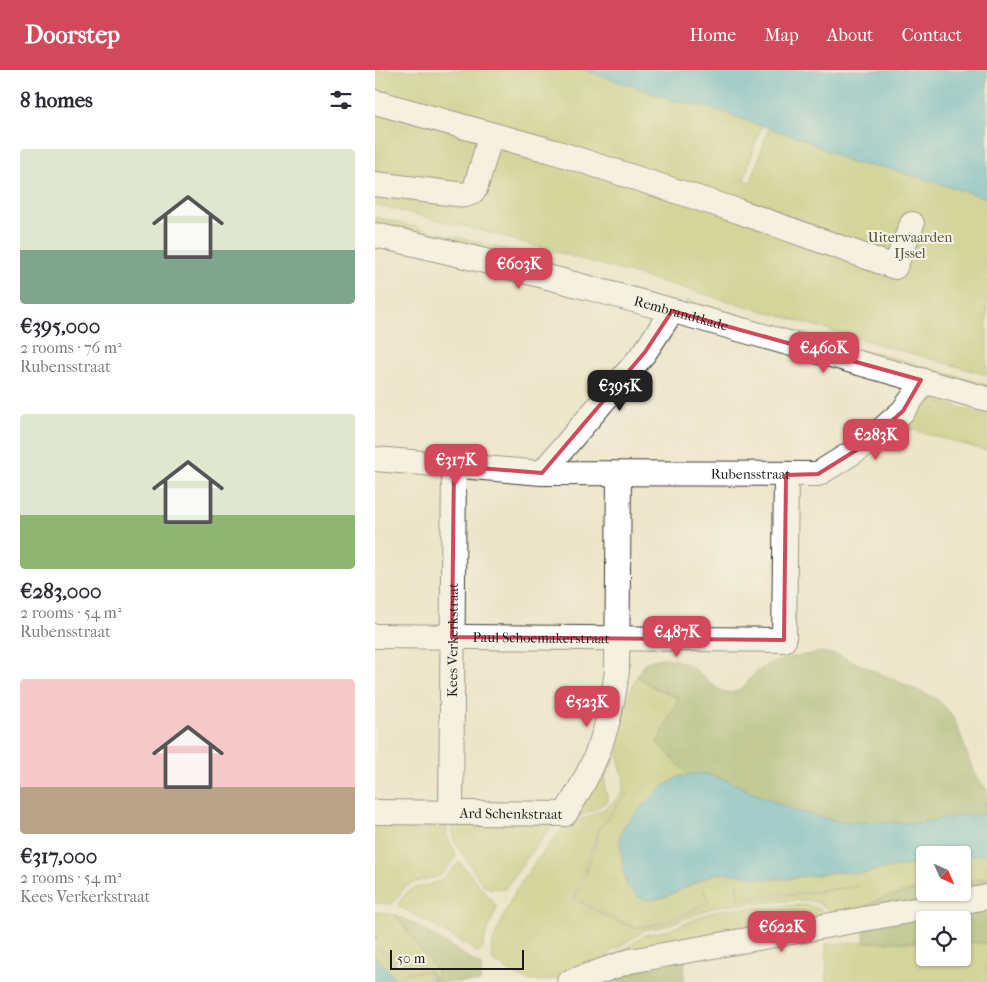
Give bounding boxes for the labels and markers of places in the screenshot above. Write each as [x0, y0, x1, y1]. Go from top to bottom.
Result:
pin: €603K [484, 248, 554, 290]
pin: €460K [789, 332, 859, 374]
pin: €395K [585, 370, 655, 412]
pin: €283K [841, 418, 911, 461]
pin: €317K [421, 444, 491, 486]
pin: €487K [642, 616, 712, 658]
pin: €523K [552, 686, 622, 728]
pin: €622K [747, 910, 817, 953]

